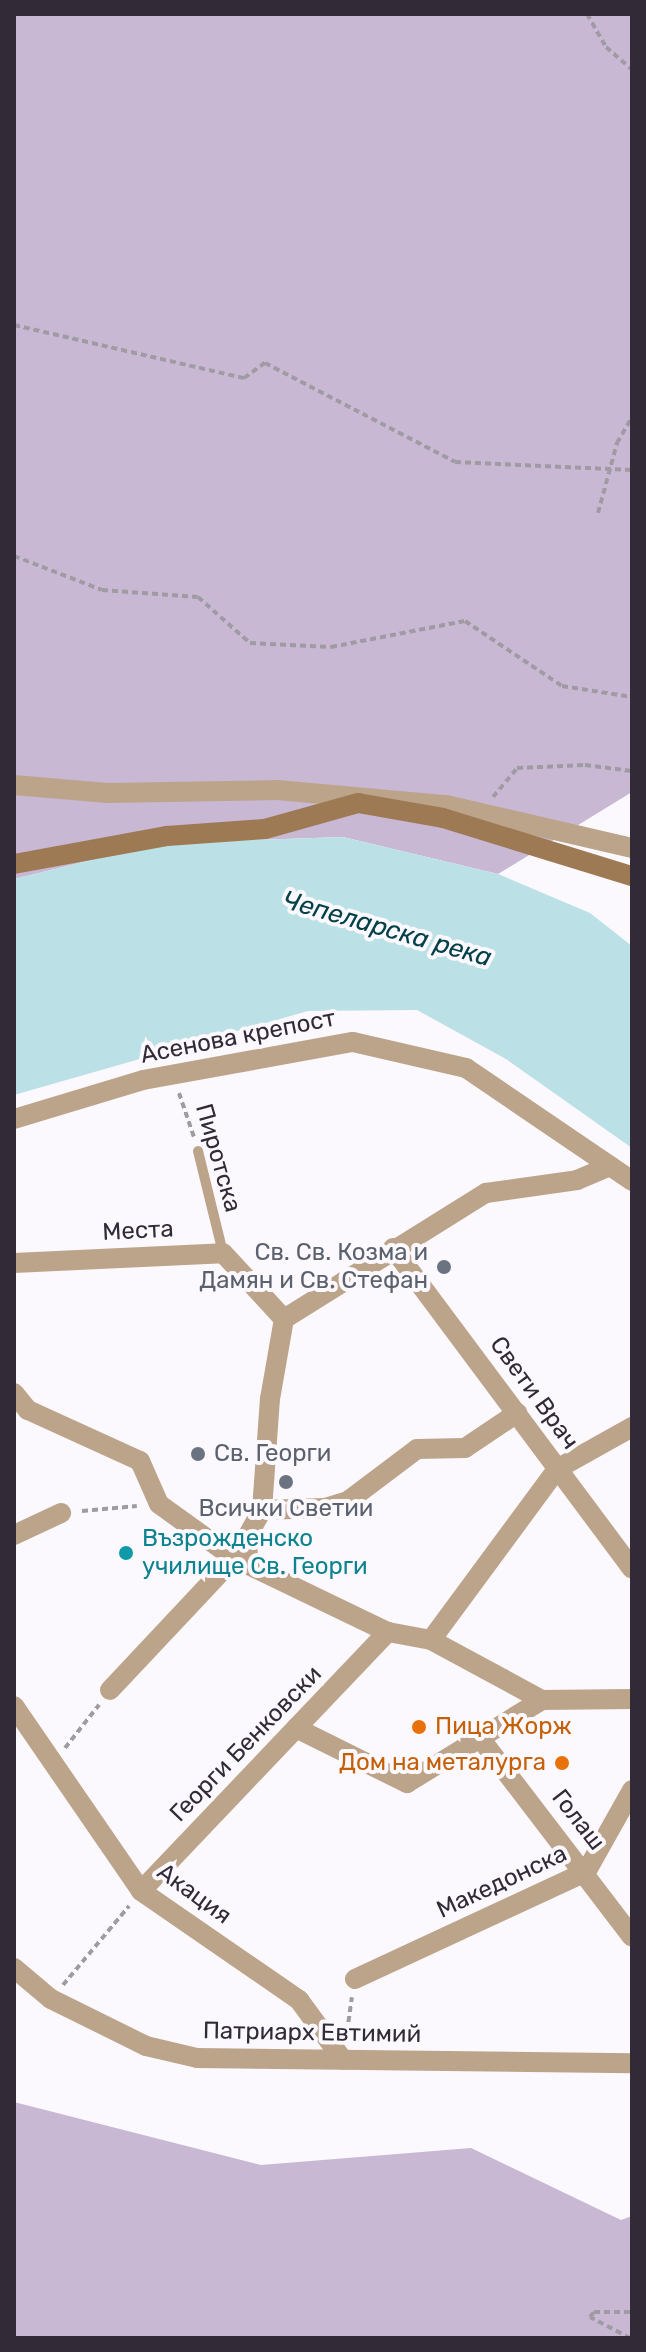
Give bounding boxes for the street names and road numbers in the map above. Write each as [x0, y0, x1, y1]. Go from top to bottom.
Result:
street label: Асенова крепост [138, 1004, 338, 1070]
street label: Пиротска [189, 1100, 247, 1216]
street label: Места [102, 1215, 174, 1247]
street label: Свети Врач [483, 1331, 585, 1455]
street label: Георги Бенковски [164, 1660, 328, 1828]
street label: Голаш [545, 1784, 611, 1856]
street label: Македонска [432, 1839, 572, 1925]
street label: Акация [151, 1857, 237, 1931]
street label: Патриарх Евтимий [203, 2017, 421, 2049]

